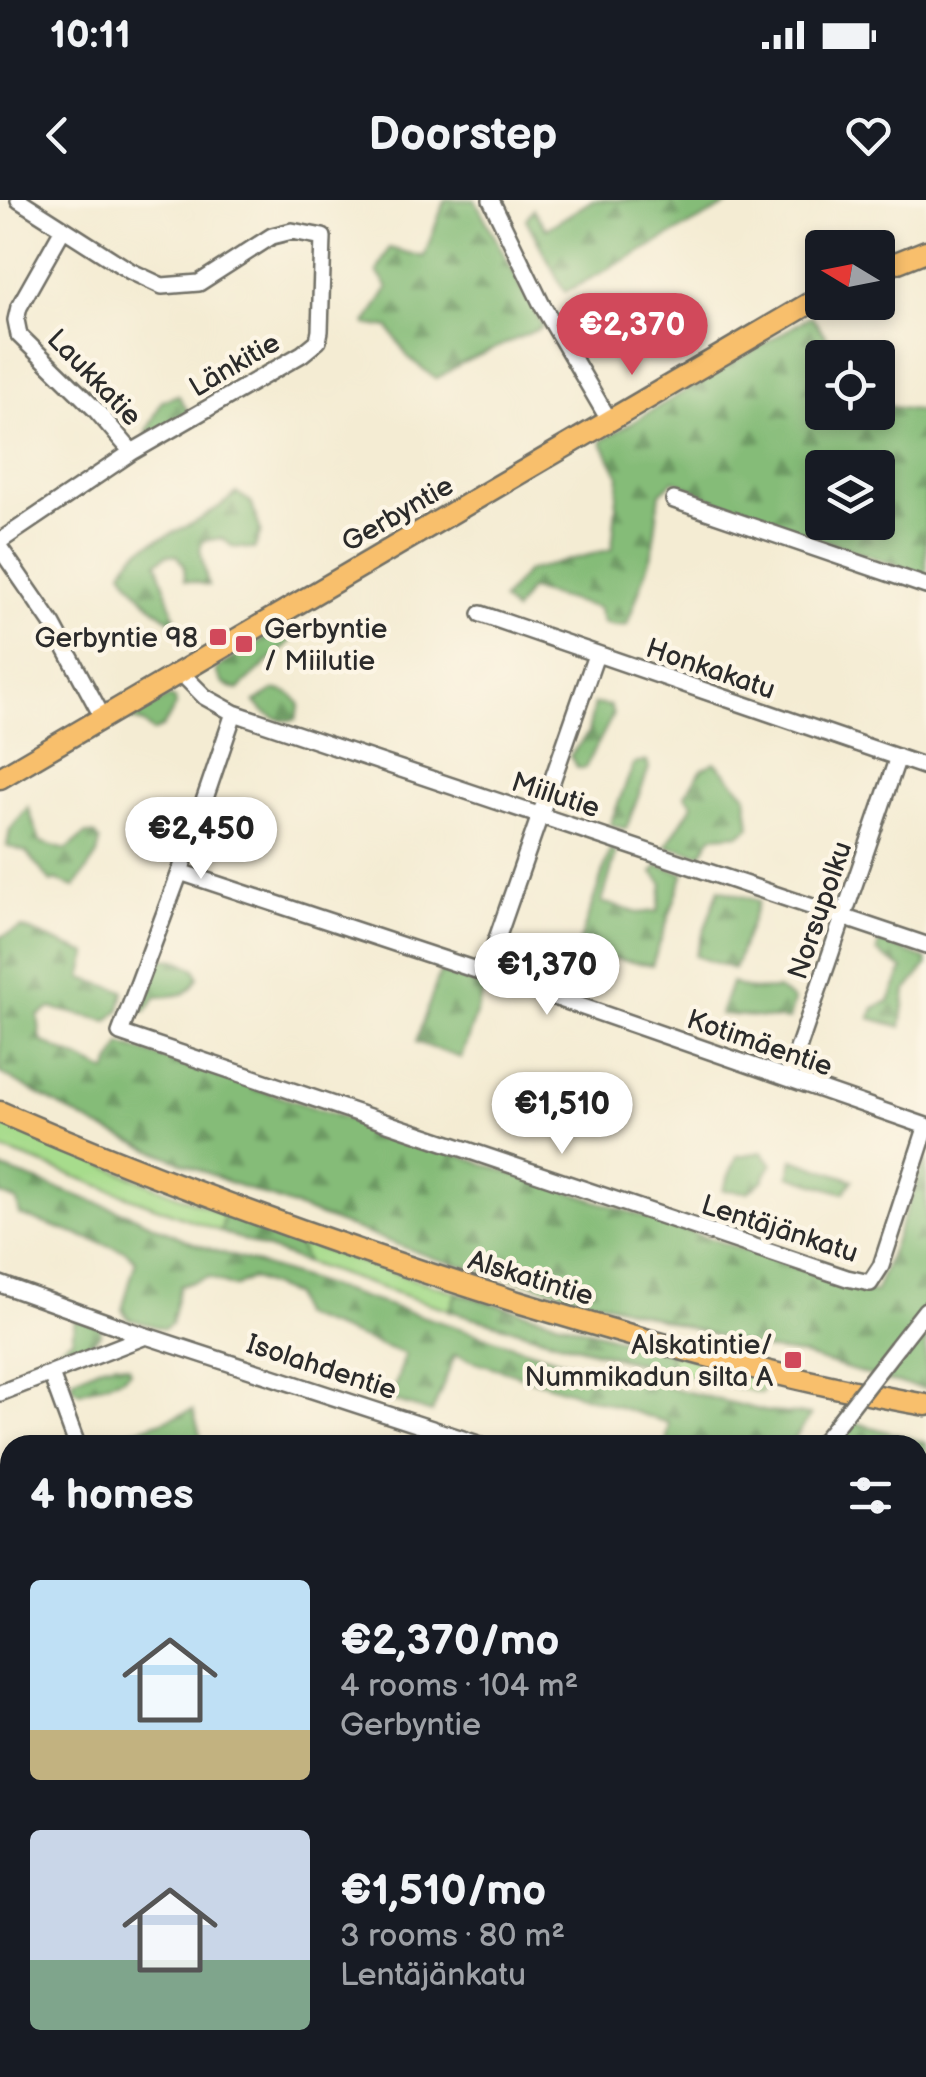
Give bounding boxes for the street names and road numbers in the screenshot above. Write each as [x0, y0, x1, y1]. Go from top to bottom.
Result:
street label: Laukkatie [40, 323, 148, 433]
street label: Länkitie [184, 326, 286, 404]
street label: Gerbyntie [336, 469, 459, 559]
street label: Honkakatu [642, 632, 779, 707]
street label: Miilutie [507, 766, 604, 825]
street label: Norsupolku [781, 837, 859, 984]
street label: Kotimäentie [682, 1003, 837, 1084]
street label: Lentäjänkatu [697, 1189, 862, 1270]
street label: Alskatintie [464, 1244, 597, 1313]
street label: Isolahdentie [242, 1328, 401, 1407]

